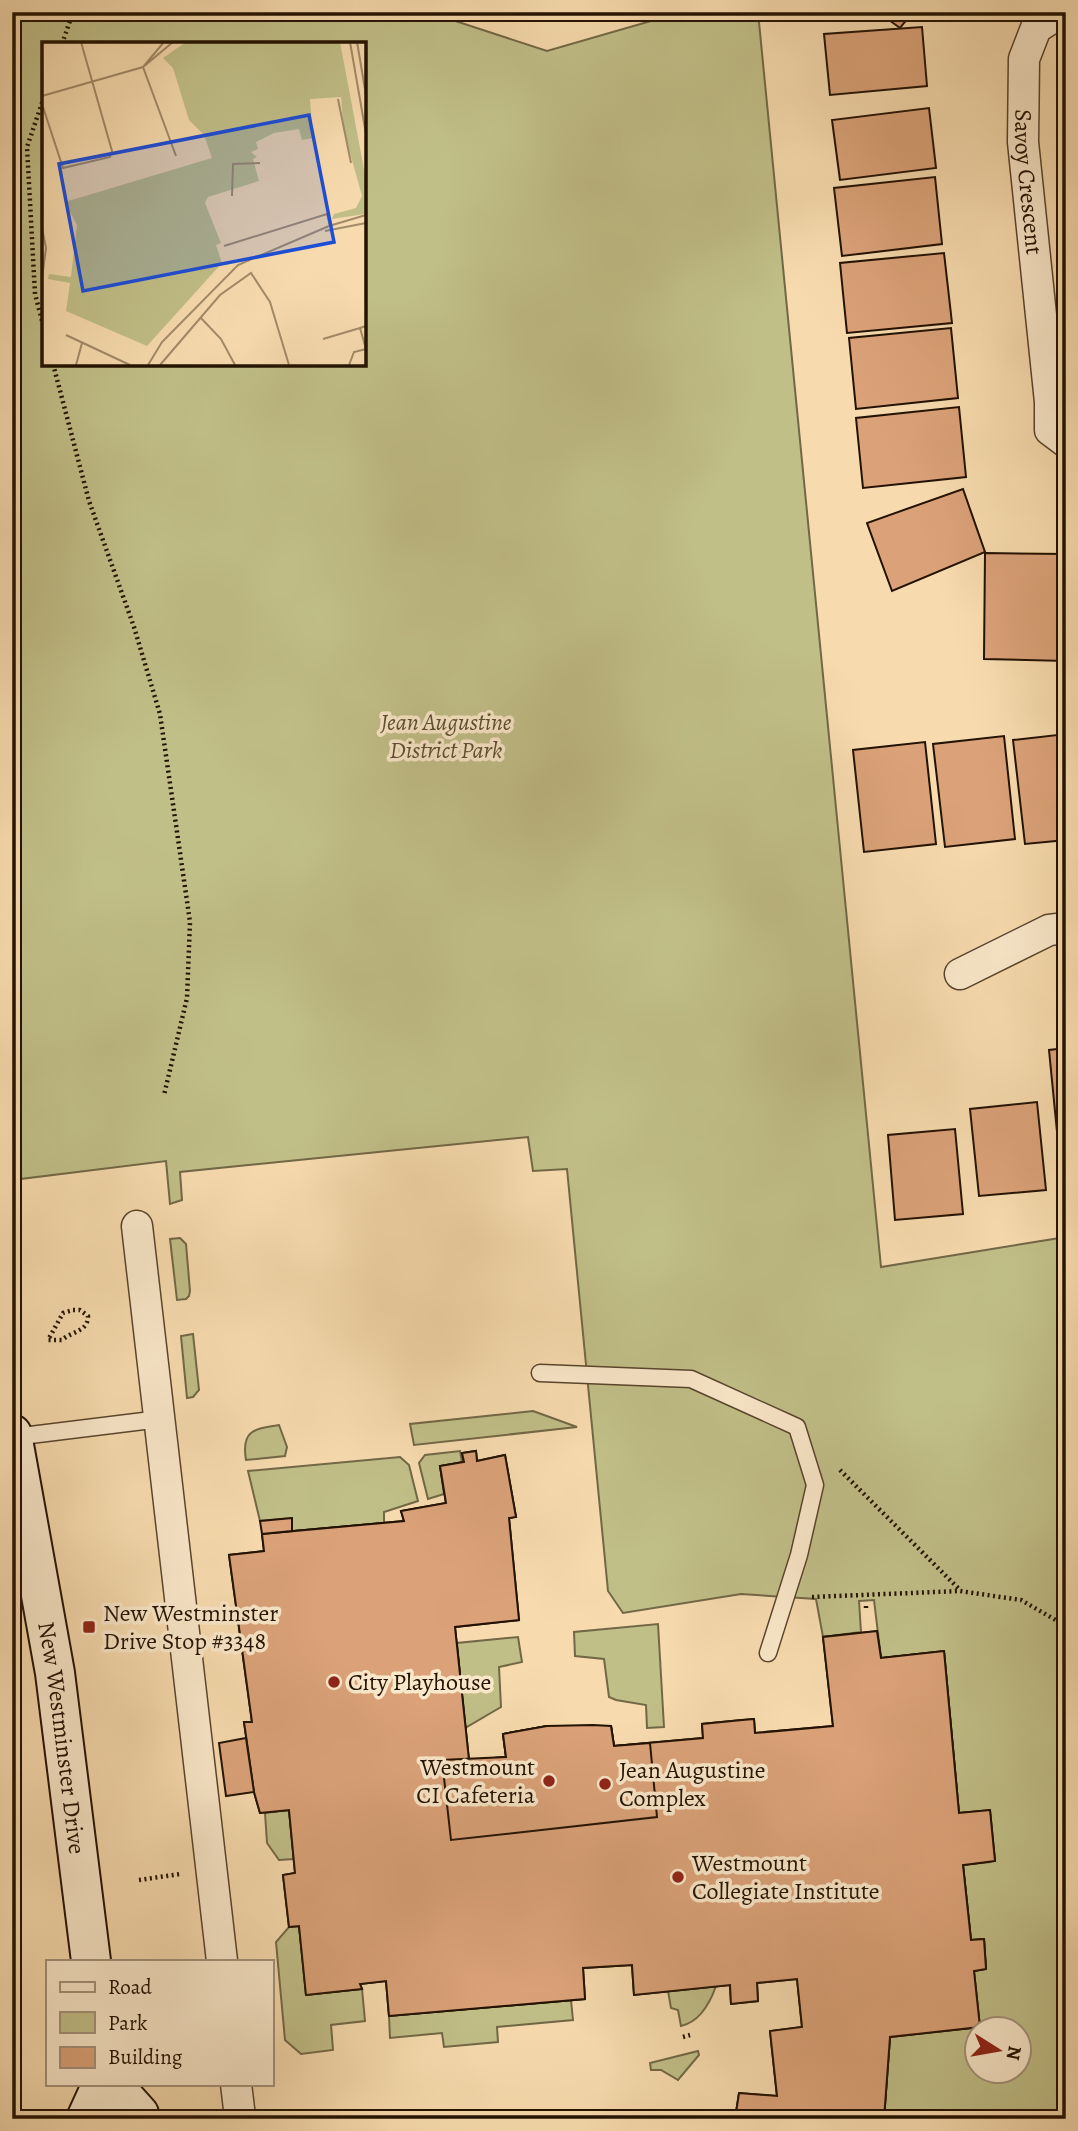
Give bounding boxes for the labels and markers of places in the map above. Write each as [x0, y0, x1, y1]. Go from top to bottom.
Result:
place label: New Westminster Drive Stop #3348 [103, 1597, 279, 1657]
marker: New Westminster Drive Stop #3348 [81, 1619, 97, 1635]
place label: City Playhouse [348, 1666, 491, 1698]
marker: City Playhouse [326, 1674, 342, 1690]
place label: Westmount CI Cafeteria [416, 1751, 536, 1811]
place label: Jean Augustine Complex [619, 1754, 766, 1814]
marker: Westmount CI Cafeteria [541, 1773, 557, 1789]
marker: Jean Augustine Complex [597, 1776, 613, 1792]
place label: Westmount Collegiate Institute [691, 1847, 880, 1907]
marker: Westmount Collegiate Institute [670, 1869, 686, 1885]

